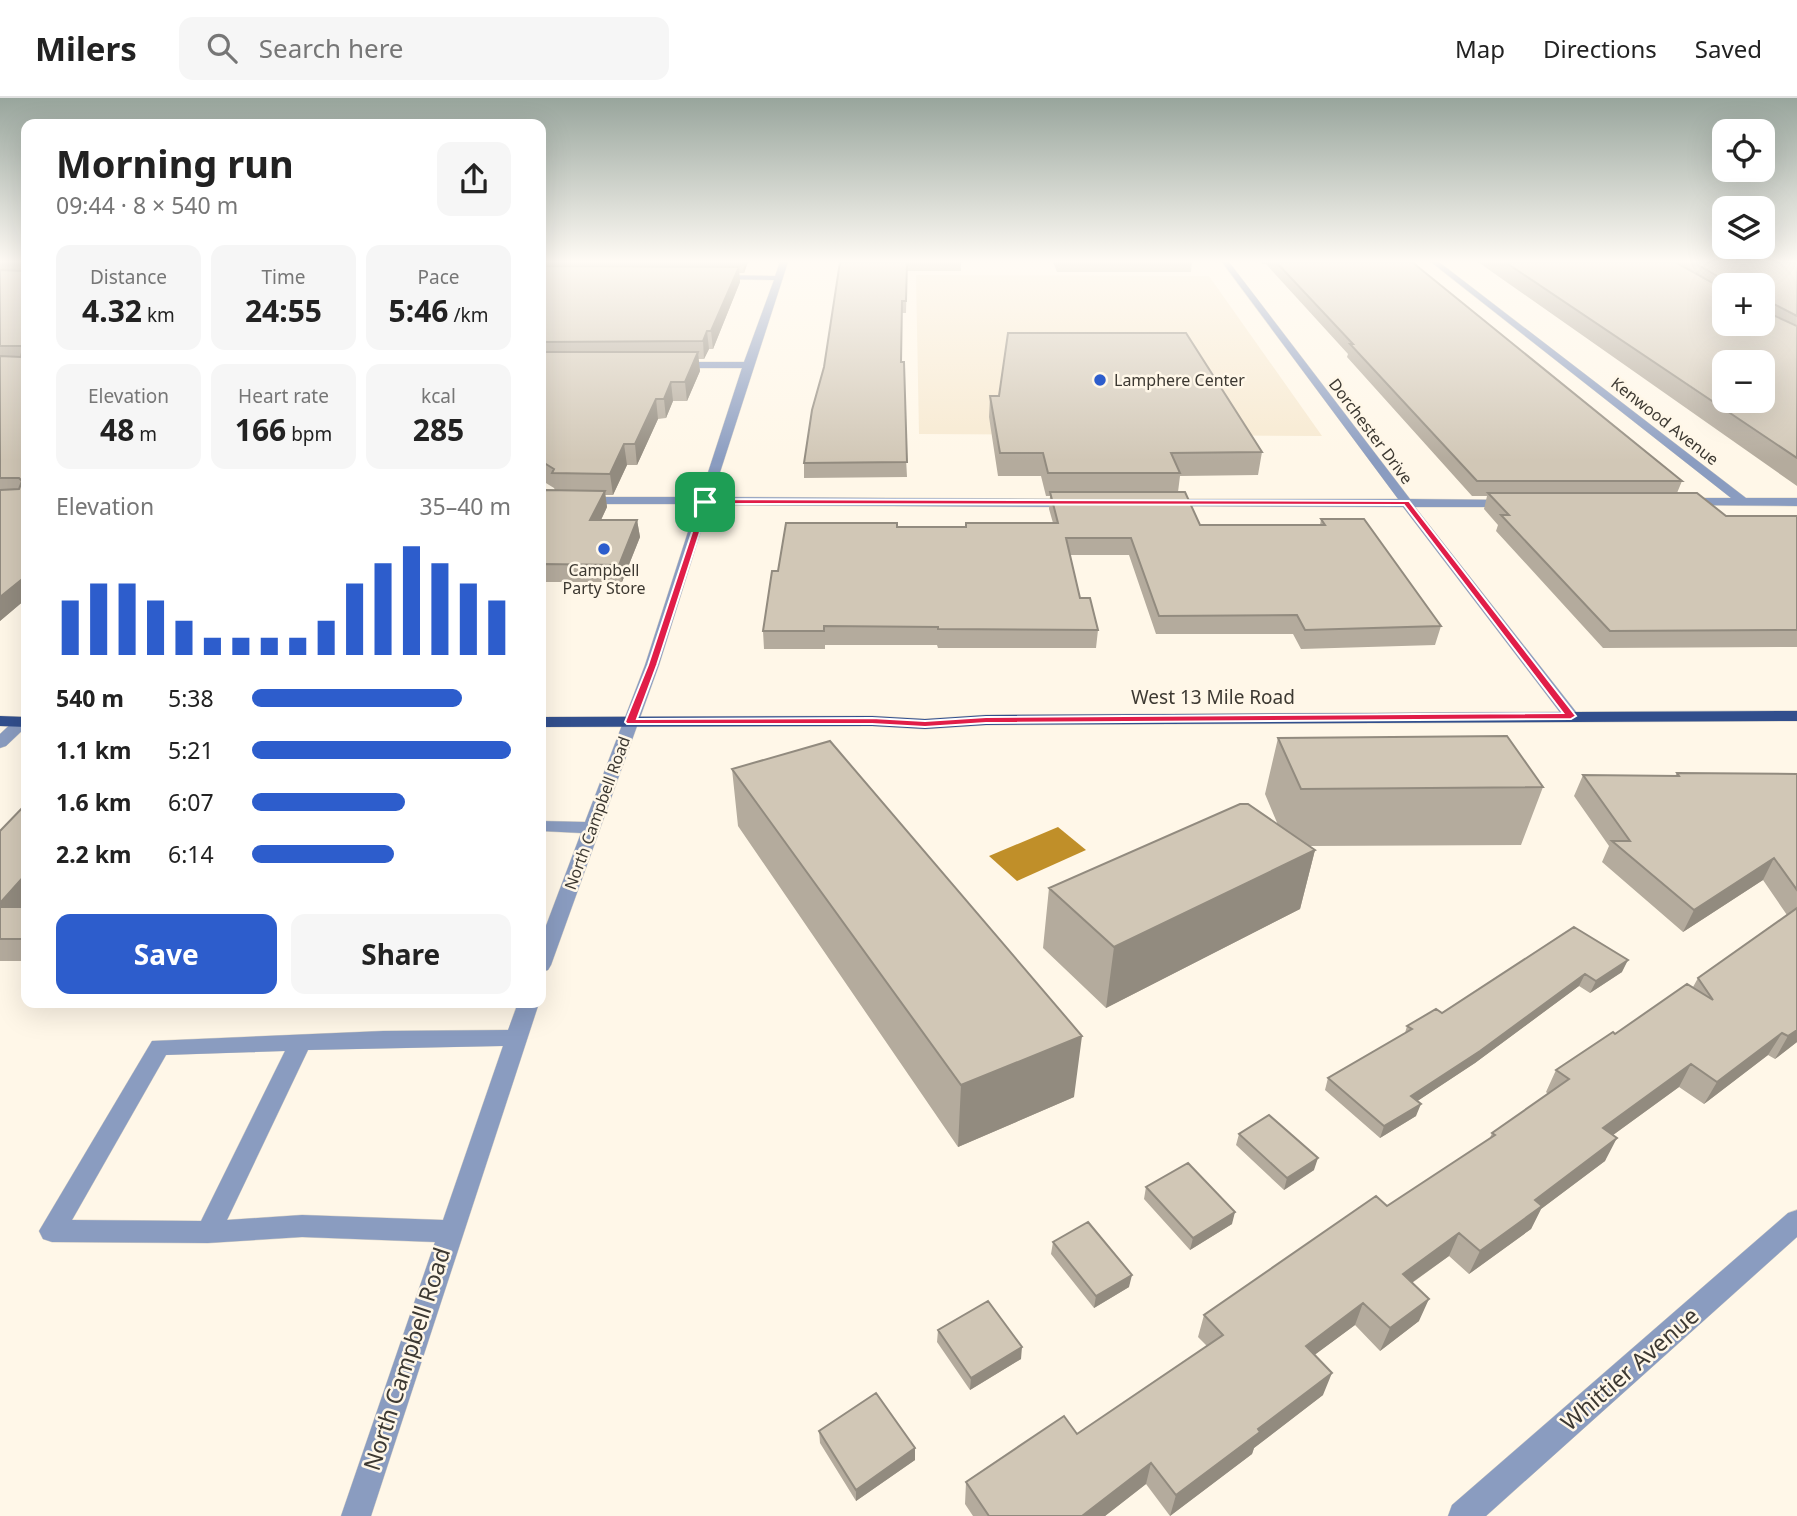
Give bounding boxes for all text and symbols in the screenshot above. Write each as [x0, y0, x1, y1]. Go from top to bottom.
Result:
search box [179, 17, 669, 80]
text: Milers [35, 26, 137, 71]
icon: search [203, 29, 241, 67]
text: Search here [259, 30, 404, 66]
text: Map [1455, 32, 1505, 65]
text: Directions [1543, 32, 1657, 65]
text: Saved [1695, 32, 1762, 65]
map controls [1712, 119, 1775, 413]
button: locate [1712, 119, 1775, 182]
text: Morning run [56, 137, 294, 189]
button: share [437, 142, 511, 216]
text: 09:44 · 8 × 540 m [56, 189, 238, 221]
button: layers [1712, 196, 1775, 259]
text: Distance [90, 264, 167, 290]
text: Time [262, 264, 305, 290]
text: Pace [418, 264, 460, 290]
button: + [1712, 273, 1775, 336]
text: 4.32 [82, 290, 142, 331]
text: 24:55 [245, 290, 322, 331]
text: 5:46 [389, 290, 449, 331]
text: km [142, 302, 175, 328]
text: /km [449, 302, 488, 328]
button: − [1712, 350, 1775, 413]
place label: Lamphere Center [1114, 369, 1245, 391]
marker: Lamphere Center [1092, 372, 1108, 388]
street label: Kenwood Avenue [1607, 372, 1723, 470]
street label: Dorchester Drive [1324, 374, 1418, 488]
text: Elevation [88, 383, 169, 409]
text: Heart rate [238, 383, 329, 409]
text: kcal [421, 383, 456, 409]
text: 48 [100, 409, 134, 450]
text: 166 [235, 409, 286, 450]
text: 285 [413, 409, 464, 450]
text: m [134, 421, 157, 447]
text: bpm [286, 421, 332, 447]
pin [675, 472, 735, 532]
icon: arrive [686, 483, 724, 521]
text: Elevation [56, 490, 154, 522]
text: 35–40 m [419, 490, 511, 522]
marker: Campbell Party Store [596, 541, 612, 557]
place label: Campbell Party Store [563, 559, 645, 599]
text: 540 m [56, 682, 124, 714]
text: 5:38 [168, 682, 214, 714]
street label: West 13 Mile Road [1131, 684, 1295, 710]
street label: North Campbell Road [559, 733, 635, 893]
text: 1.1 km [56, 734, 131, 766]
text: 5:21 [168, 734, 214, 766]
text: 1.6 km [56, 786, 131, 818]
text: 6:07 [168, 786, 214, 818]
text: 2.2 km [56, 838, 131, 870]
text: 6:14 [168, 838, 214, 870]
button: Save [56, 914, 277, 994]
button: Share [291, 914, 511, 994]
street label: North Campbell Road [355, 1243, 457, 1474]
street label: Whittier Avenue [1553, 1299, 1705, 1437]

